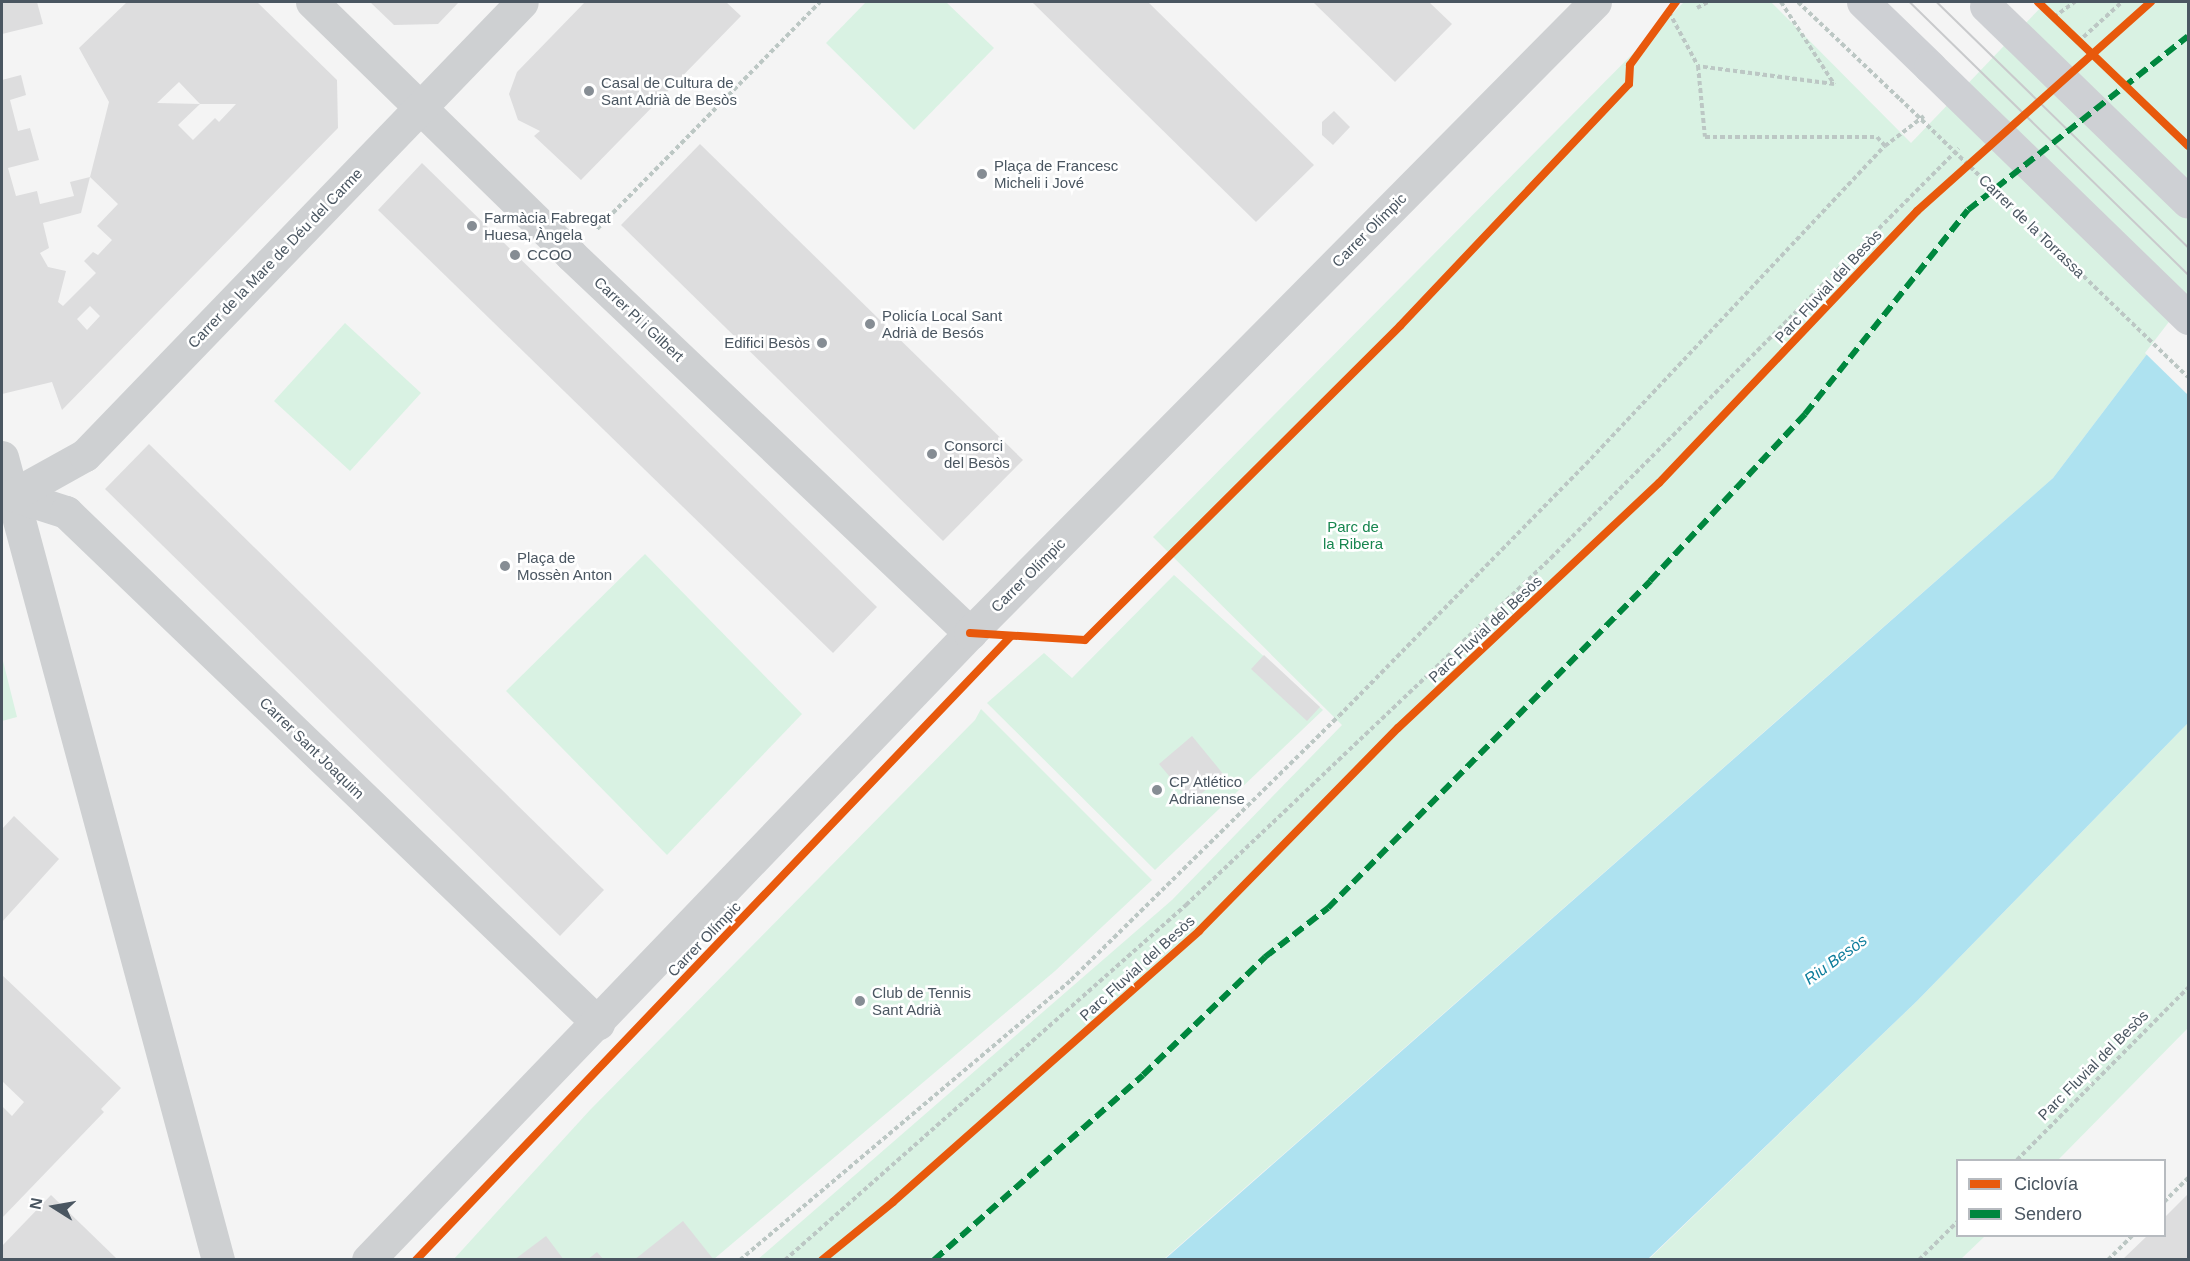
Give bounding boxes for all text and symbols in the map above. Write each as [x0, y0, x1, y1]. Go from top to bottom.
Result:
place label: Casal de Cultura de Sant Adrià de Besòs [601, 73, 738, 108]
marker: Casal de Cultura de Sant Adrià de Besòs [582, 84, 596, 98]
place label: Plaça de Francesc Micheli i Jové [994, 156, 1118, 191]
street label: Carrer de la Mare de Déu del Carme [184, 164, 366, 352]
marker: Plaça de Francesc Micheli i Jové [975, 167, 989, 181]
street label: Carrer de la Torrassa [1975, 171, 2089, 281]
street label: Carrer Olímpic [1328, 189, 1410, 271]
place label: Farmàcia Fabregat Huesa, Àngela [484, 208, 611, 243]
marker: Farmàcia Fabregat Huesa, Àngela [465, 219, 479, 233]
street label: Parc Fluvial del Besòs [1771, 226, 1885, 346]
place label: CCOO [527, 246, 572, 264]
marker: CCOO [508, 248, 522, 262]
street label: Carrer Pi i Gilbert [590, 273, 688, 365]
place label: Policía Local Sant Adrià de Besós [882, 306, 1002, 341]
marker: Policía Local Sant Adrià de Besós [863, 317, 877, 331]
place label: Edifici Besòs [724, 334, 810, 352]
marker: Edifici Besòs [815, 336, 829, 350]
place label: Consorci del Besòs [944, 436, 1010, 471]
marker: Consorci del Besòs [925, 447, 939, 461]
park label: Parc de la Ribera [1323, 517, 1383, 552]
street label: Carrer Olímpic [987, 534, 1069, 616]
place label: Plaça de Mossèn Anton [517, 548, 613, 583]
marker: Plaça de Mossèn Anton [498, 559, 512, 573]
street label: Parc Fluvial del Besòs [1425, 572, 1545, 686]
street label: Carrer Sant Joaquim [256, 693, 368, 803]
place label: CP Atlético Adrianense [1169, 772, 1245, 807]
marker: CP Atlético Adrianense [1150, 783, 1164, 797]
street label: Carrer Olímpic [664, 898, 744, 980]
street label: Parc Fluvial del Besòs [1076, 912, 1198, 1024]
water label: Riu Besòs [1801, 931, 1871, 989]
place label: Club de Tennis Sant Adrià [872, 983, 971, 1018]
marker: Club de Tennis Sant Adrià [853, 994, 867, 1008]
street label: Parc Fluvial del Besòs [2034, 1006, 2152, 1124]
legend [1956, 1159, 2166, 1237]
text: Ciclovía [2014, 1174, 2078, 1194]
north arrow [24, 1177, 84, 1237]
text: N [26, 1196, 45, 1211]
text: Sendero [2014, 1204, 2082, 1224]

